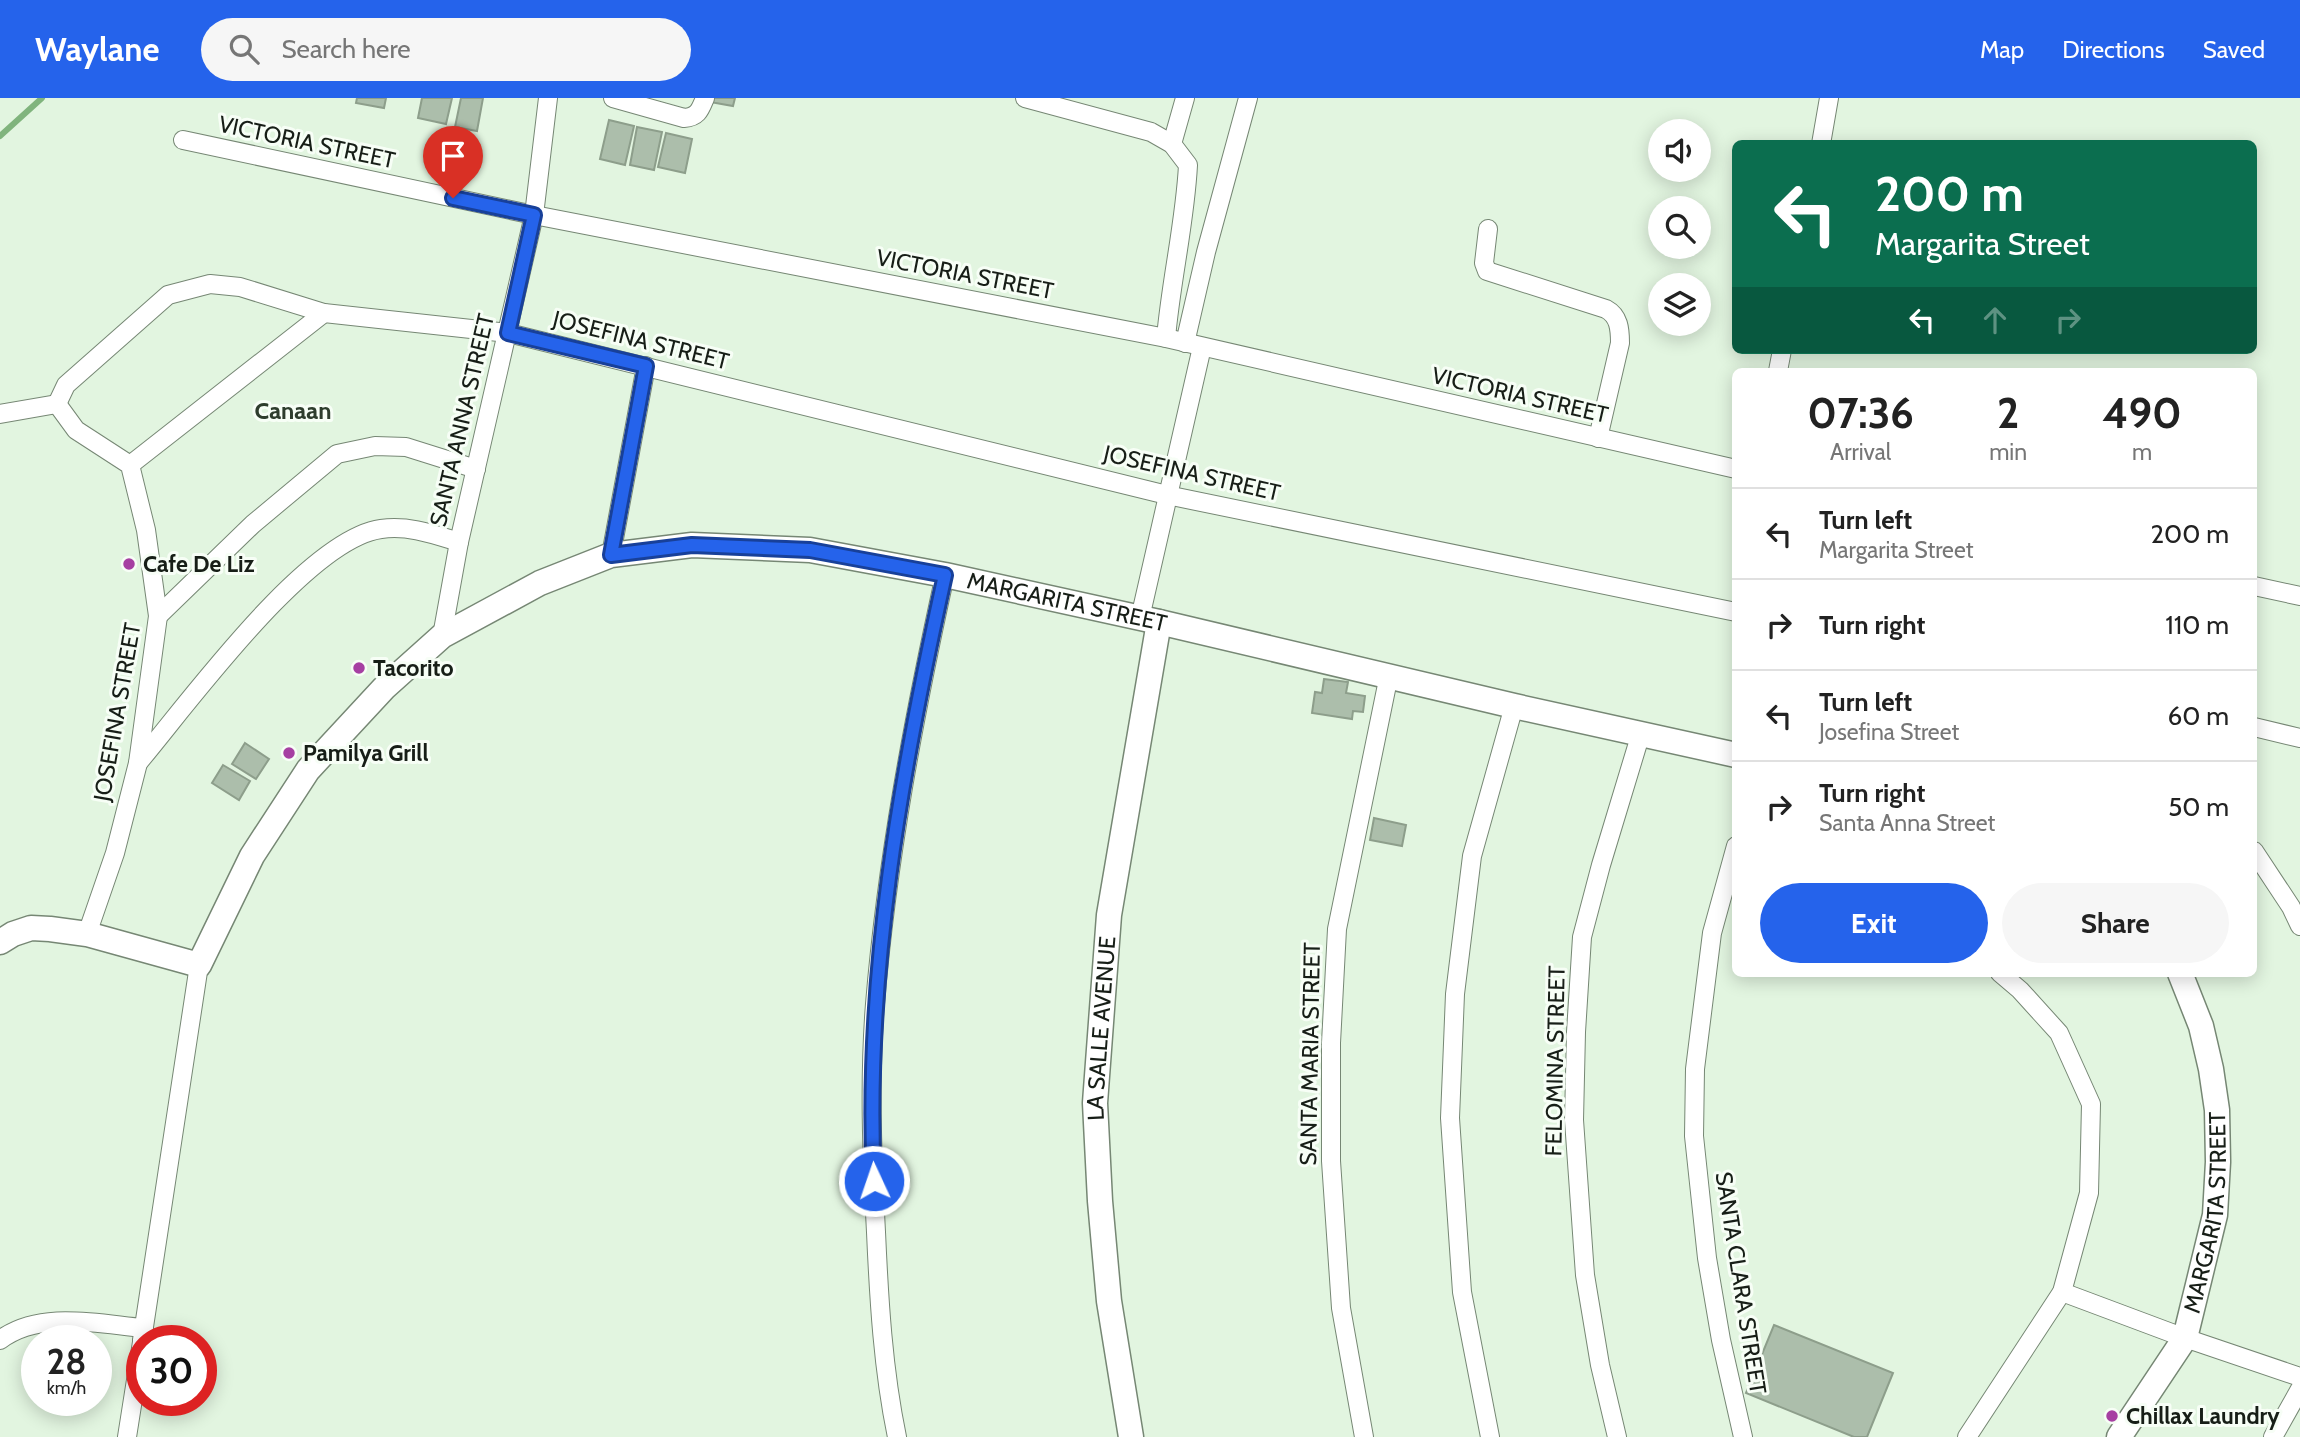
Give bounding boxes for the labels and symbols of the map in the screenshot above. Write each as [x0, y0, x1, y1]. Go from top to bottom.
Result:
street label: VICTORIA STREET [216, 110, 398, 174]
pin [423, 126, 483, 198]
street label: VICTORIA STREET [874, 243, 1056, 305]
street label: JOSEFINA STREET [549, 304, 732, 375]
street label: SANTA ANNA STREET [424, 311, 500, 529]
street label: VICTORIA STREET [1429, 361, 1611, 429]
district label: Canaan [255, 396, 331, 425]
street label: JOSEFINA STREET [1100, 439, 1283, 507]
place label: Cafe De Liz [143, 550, 255, 578]
marker: Cafe De Liz [121, 556, 137, 572]
street label: MARGARITA STREET [964, 566, 1170, 637]
street label: JOSEFINA STREET [87, 621, 146, 804]
place label: Tacorito [373, 654, 454, 682]
marker: Tacorito [351, 660, 367, 676]
place label: Pamilya Grill [303, 739, 428, 767]
marker: Pamilya Grill [281, 745, 297, 761]
street label: LA SALLE AVENUE [1081, 935, 1121, 1121]
street label: SANTA MARIA STREET [1294, 942, 1326, 1166]
street label: FELOMINA STREET [1539, 965, 1571, 1157]
street label: MARGARITA STREET [2178, 1111, 2232, 1316]
position arrow [837, 1144, 911, 1218]
street label: SANTA CLARA STREET [1710, 1170, 1772, 1396]
speed limit sign: 30 [126, 1325, 217, 1416]
place label: Chillax Laundry [2126, 1402, 2280, 1430]
marker: Chillax Laundry [2104, 1408, 2120, 1424]

